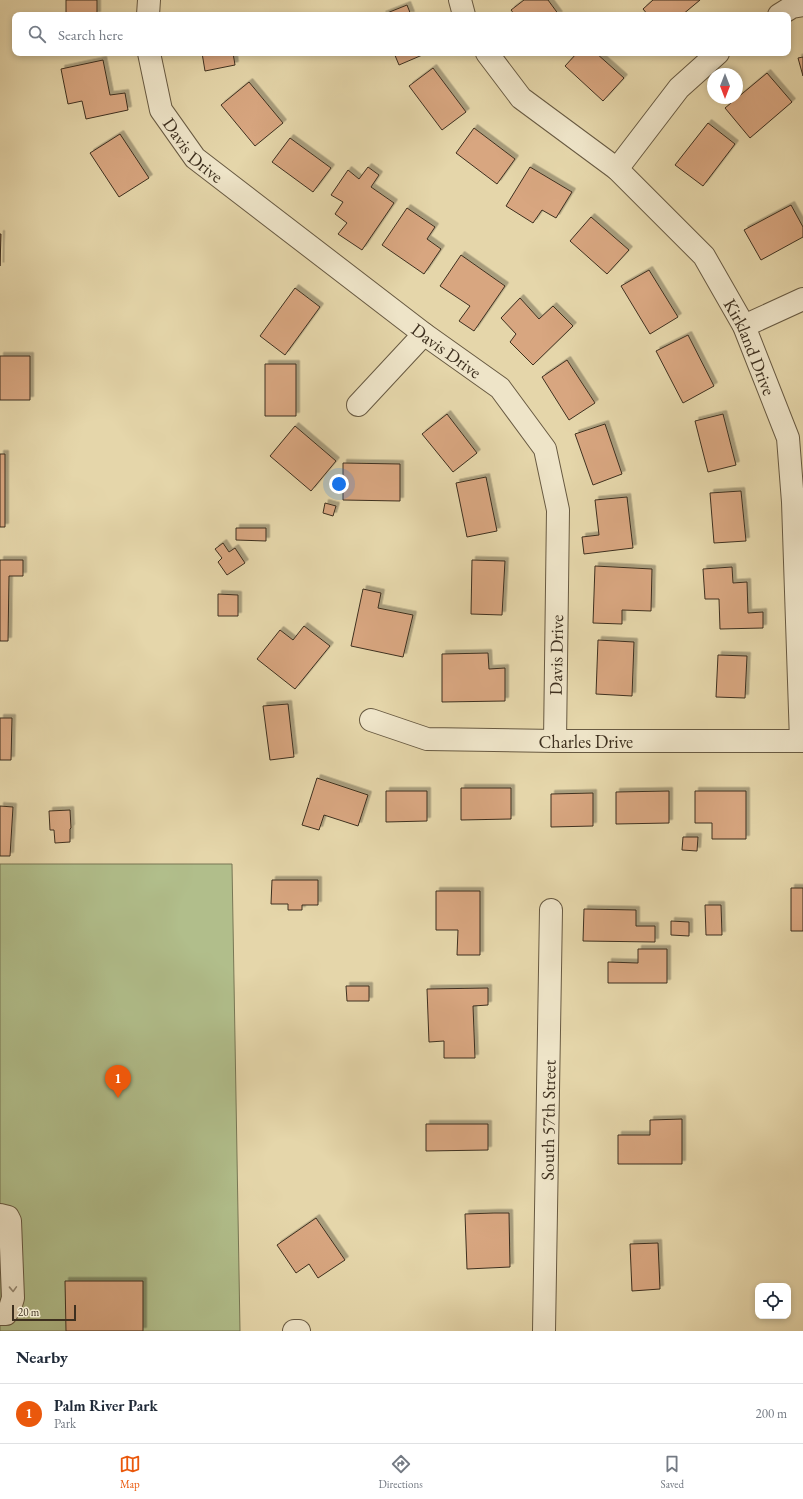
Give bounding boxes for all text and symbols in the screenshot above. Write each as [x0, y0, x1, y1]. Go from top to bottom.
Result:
search box [12, 12, 791, 56]
icon: search [26, 23, 48, 45]
text: Search here [58, 25, 123, 44]
north arrow [707, 68, 743, 104]
street label: Davis Drive [158, 113, 228, 187]
street label: Kirkland Drive [719, 294, 781, 398]
street label: Davis Drive [407, 317, 486, 383]
your location [329, 474, 349, 494]
street label: Davis Drive [544, 615, 568, 695]
street label: Charles Drive [538, 729, 633, 753]
street label: South 57th Street [535, 1059, 560, 1181]
pin: 1 [105, 1065, 131, 1098]
map controls [755, 1283, 791, 1319]
button: locate [755, 1283, 791, 1319]
one-way arrow [8, 1286, 17, 1292]
scale bar [12, 1303, 76, 1322]
text: 20 m [18, 1305, 39, 1319]
text: Nearby [16, 1346, 68, 1368]
text: Palm River Park [54, 1396, 158, 1415]
text: 1 [26, 1405, 32, 1422]
text: 200 m [756, 1405, 787, 1422]
text: Park [54, 1415, 76, 1432]
tab: Map [119, 1453, 141, 1491]
tab: Directions [379, 1453, 423, 1491]
tab: Saved [661, 1453, 684, 1491]

